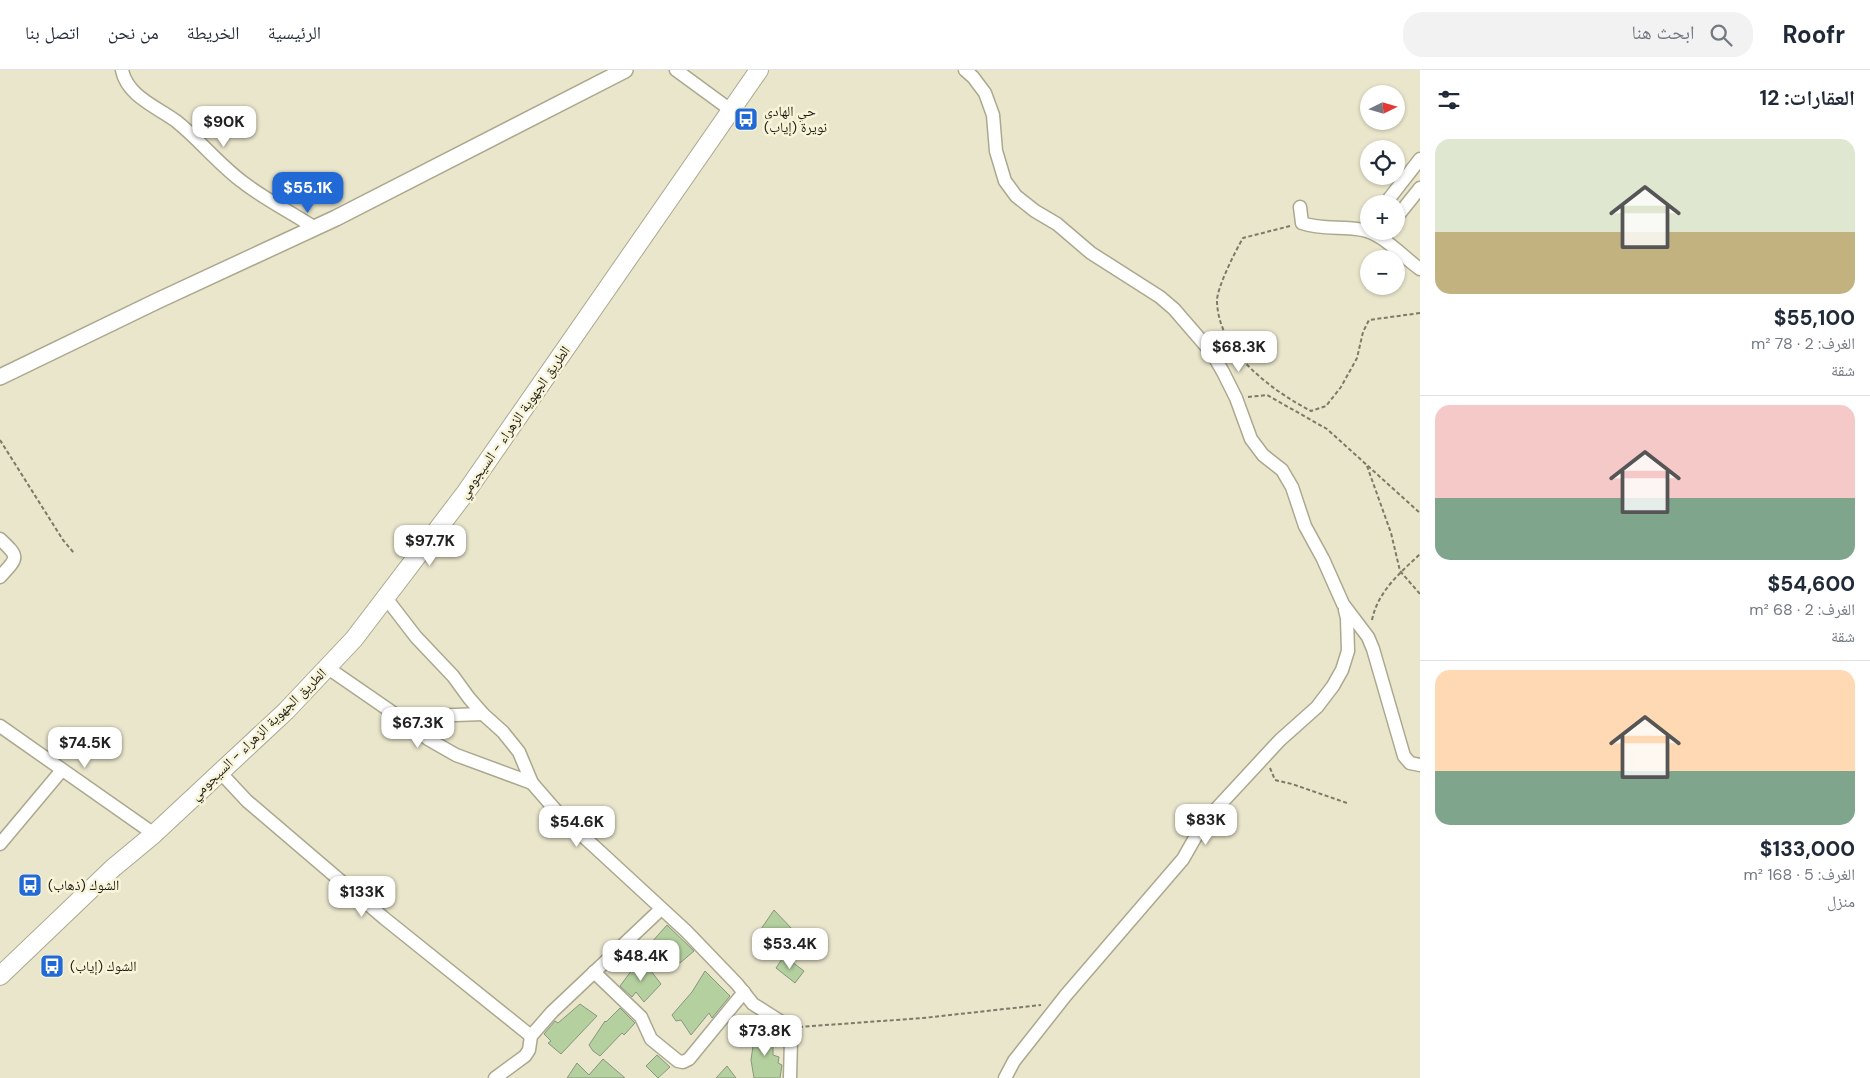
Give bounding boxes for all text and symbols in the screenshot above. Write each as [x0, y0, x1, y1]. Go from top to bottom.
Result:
search box [1403, 12, 1753, 57]
text: Roofr [1783, 19, 1845, 50]
text: ابحث هنا [1632, 20, 1695, 45]
text: اتصل بنا [25, 21, 80, 45]
text: من نحن [108, 21, 159, 45]
text: الخريطة [187, 21, 240, 45]
text: الرئيسية [268, 21, 321, 45]
icon: search [1707, 21, 1735, 49]
text: العقارات: 12 [1760, 84, 1855, 112]
north arrow [1360, 85, 1405, 130]
map controls [1360, 85, 1405, 295]
icon: filters [1435, 86, 1463, 114]
place label: حي الهادي نويرة (إياب) [764, 102, 827, 137]
pin: $90K [194, 106, 254, 148]
bus stop icon: حي الهادي نويرة (إياب) [733, 106, 759, 132]
text: $90K [203, 111, 245, 132]
button: locate [1360, 140, 1405, 185]
pin: $55.1K [267, 172, 349, 214]
icon: home [1600, 172, 1690, 262]
text: $55.1K [283, 177, 333, 198]
button: + [1360, 195, 1405, 240]
button: − [1360, 250, 1405, 295]
text: $55,100 [1774, 304, 1855, 332]
pin: $68.3K [1198, 330, 1280, 373]
text: الغرف: 2 · 78 m² [1751, 333, 1855, 354]
text: $68.3K [1212, 336, 1266, 357]
street label: الطريق الجهوية الزهراء - السيجومي [454, 342, 576, 503]
text: شقة [1831, 360, 1855, 381]
icon: home [1600, 437, 1690, 527]
pin: $97.7K [389, 524, 471, 567]
text: $97.7K [405, 530, 455, 551]
text: $54,600 [1768, 570, 1855, 598]
text: الغرف: 2 · 68 m² [1749, 599, 1855, 620]
text: شقة [1831, 626, 1855, 647]
street label: الطريق الجهوية الزهراء - السيجومي [186, 664, 332, 806]
icon: home [1600, 702, 1690, 792]
pin: $67.3K [377, 706, 459, 749]
text: $67.3K [392, 712, 444, 733]
pin: $74.5K [44, 726, 126, 769]
text: $74.5K [59, 732, 111, 753]
pin: $83K [1176, 804, 1236, 846]
pin: $54.6K [536, 806, 618, 848]
text: $83K [1186, 809, 1226, 830]
text: $54.6K [550, 811, 604, 832]
text: $133,000 [1760, 835, 1855, 863]
text: الغرف: 5 · 168 m² [1744, 864, 1855, 885]
bus stop icon: الشوك (ذهاب) [17, 872, 43, 898]
place label: الشوك (ذهاب) [48, 876, 119, 894]
pin: $133K [327, 876, 397, 918]
text: $133K [339, 881, 385, 902]
text: منزل [1827, 891, 1855, 912]
pin: $53.4K [749, 928, 831, 970]
text: $53.4K [763, 933, 817, 954]
pin: $48.4K [600, 940, 682, 982]
text: $48.4K [613, 945, 669, 966]
bus stop icon: الشوك (إياب) [39, 953, 65, 979]
place label: الشوك (إياب) [70, 957, 137, 976]
pin: $73.8K [724, 1014, 806, 1057]
text: $73.8K [739, 1020, 791, 1041]

